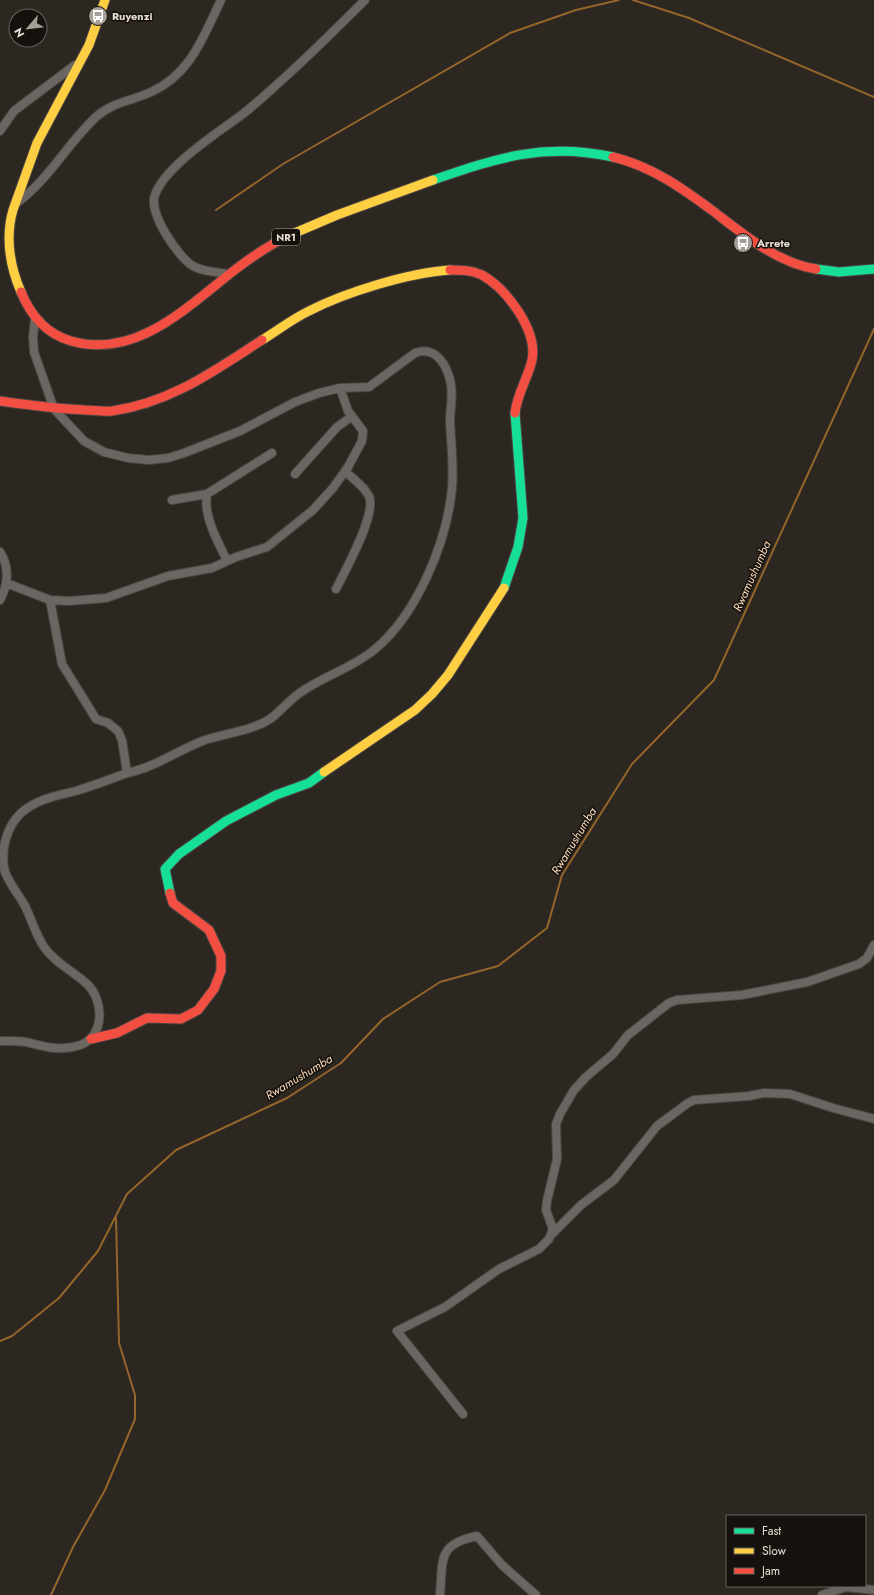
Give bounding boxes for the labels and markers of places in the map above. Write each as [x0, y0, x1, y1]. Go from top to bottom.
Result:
bus stop icon: Ruyenzi [87, 5, 109, 27]
place label: Ruyenzi [112, 8, 152, 24]
bus stop icon: Arrete [732, 232, 754, 254]
place label: Arrete [756, 235, 790, 251]

